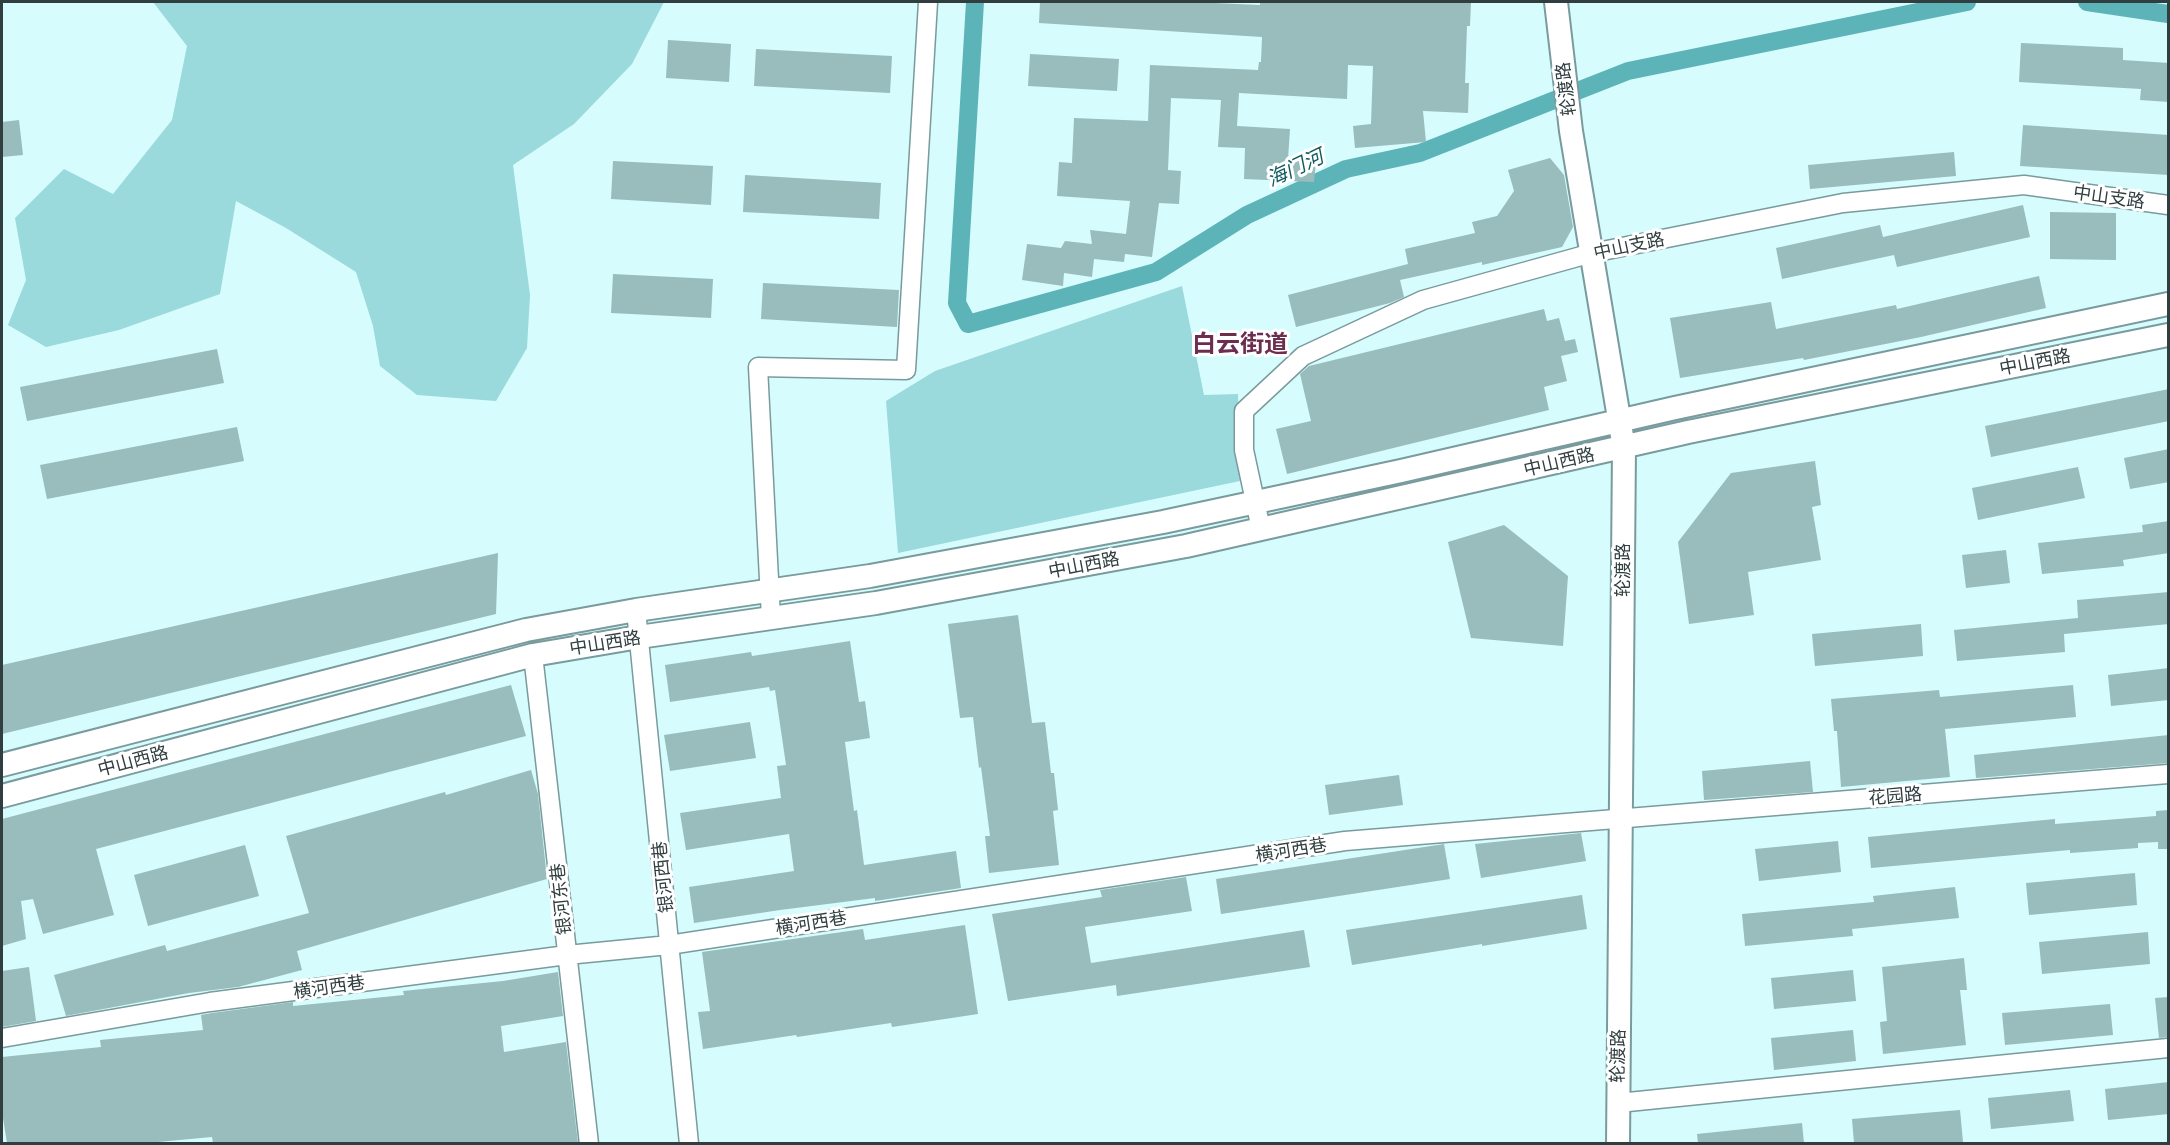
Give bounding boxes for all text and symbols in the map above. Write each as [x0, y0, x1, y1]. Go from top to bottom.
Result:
street label: 轮渡路 [1552, 61, 1580, 117]
water label: 海门河 [1263, 144, 1327, 192]
street label: 中山支路 [2072, 181, 2146, 213]
street label: 中山支路 [1592, 228, 1666, 264]
district label: 白云街道 [1192, 330, 1288, 358]
street label: 中山西路 [1998, 345, 2072, 379]
street label: 中山西路 [1521, 443, 1597, 481]
street label: 轮渡路 [1612, 543, 1634, 597]
street label: 中山西路 [1047, 548, 1121, 582]
street label: 中山西路 [568, 627, 642, 659]
street label: 中山西路 [95, 741, 171, 781]
street label: 花园路 [1867, 783, 1923, 809]
street label: 横河西巷 [1254, 834, 1328, 866]
street label: 银河西巷 [648, 840, 678, 914]
street label: 银河东巷 [546, 862, 576, 936]
street label: 横河西巷 [774, 907, 848, 939]
street label: 横河西巷 [292, 971, 366, 1003]
street label: 轮渡路 [1607, 1029, 1629, 1083]

